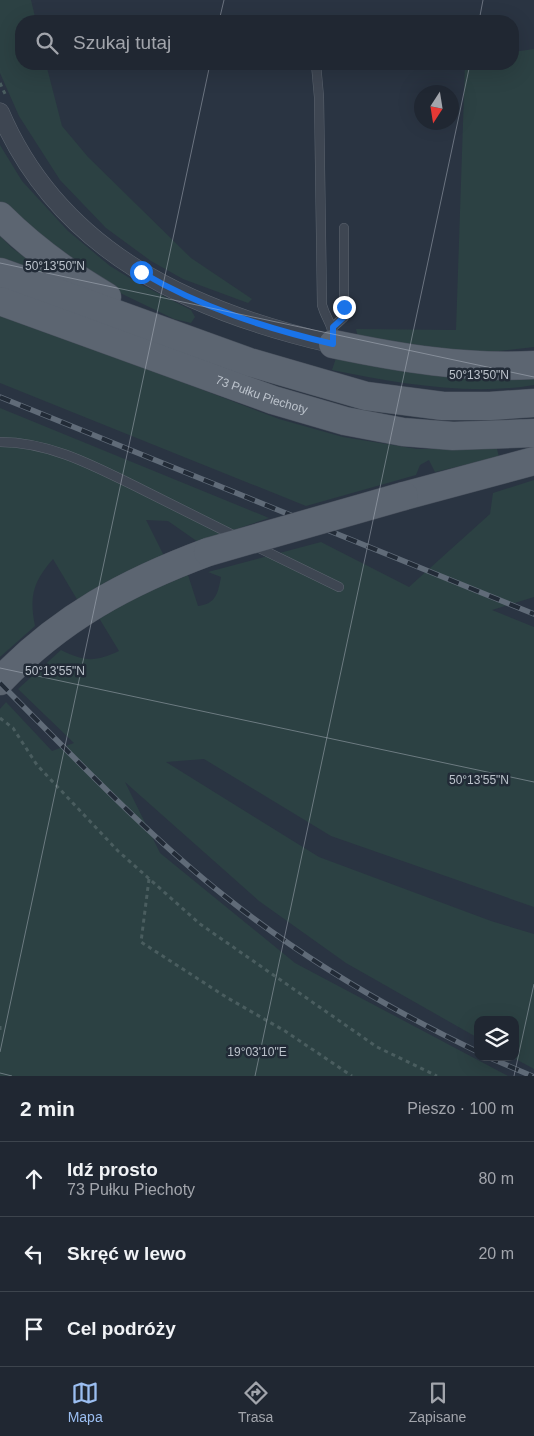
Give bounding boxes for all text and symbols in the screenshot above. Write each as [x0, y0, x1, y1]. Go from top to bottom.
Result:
search box [15, 15, 519, 70]
icon: search [33, 29, 61, 57]
text: Szukaj tutaj [73, 32, 171, 53]
north arrow [414, 85, 459, 130]
text: 50°13'50"N [25, 259, 85, 273]
route start [130, 261, 153, 284]
route end [333, 296, 356, 319]
text: 50°13'50"N [449, 368, 509, 382]
street label: 73 Pułku Piechoty [214, 373, 309, 417]
text: 50°13'55"N [25, 664, 85, 678]
text: 50°13'55"N [449, 773, 509, 787]
map controls [474, 1016, 519, 1061]
button: layers [474, 1016, 519, 1061]
text: 19°03'10"E [227, 1045, 287, 1059]
text: 2 min [20, 1097, 75, 1120]
text: Pieszo · 100 m [407, 1100, 514, 1117]
text: Idź prosto [67, 1159, 158, 1180]
icon: ahead [20, 1165, 48, 1193]
text: 80 m [478, 1170, 514, 1187]
text: 73 Pułku Piechoty [67, 1181, 195, 1198]
icon: left [20, 1240, 48, 1268]
text: Skręć w lewo [67, 1243, 186, 1264]
text: 20 m [478, 1245, 514, 1262]
icon: arrive [20, 1315, 48, 1343]
text: Cel podróży [67, 1318, 176, 1339]
tab: Mapa [68, 1379, 103, 1425]
tab: Trasa [238, 1379, 273, 1425]
tab: Zapisane [409, 1379, 466, 1425]

